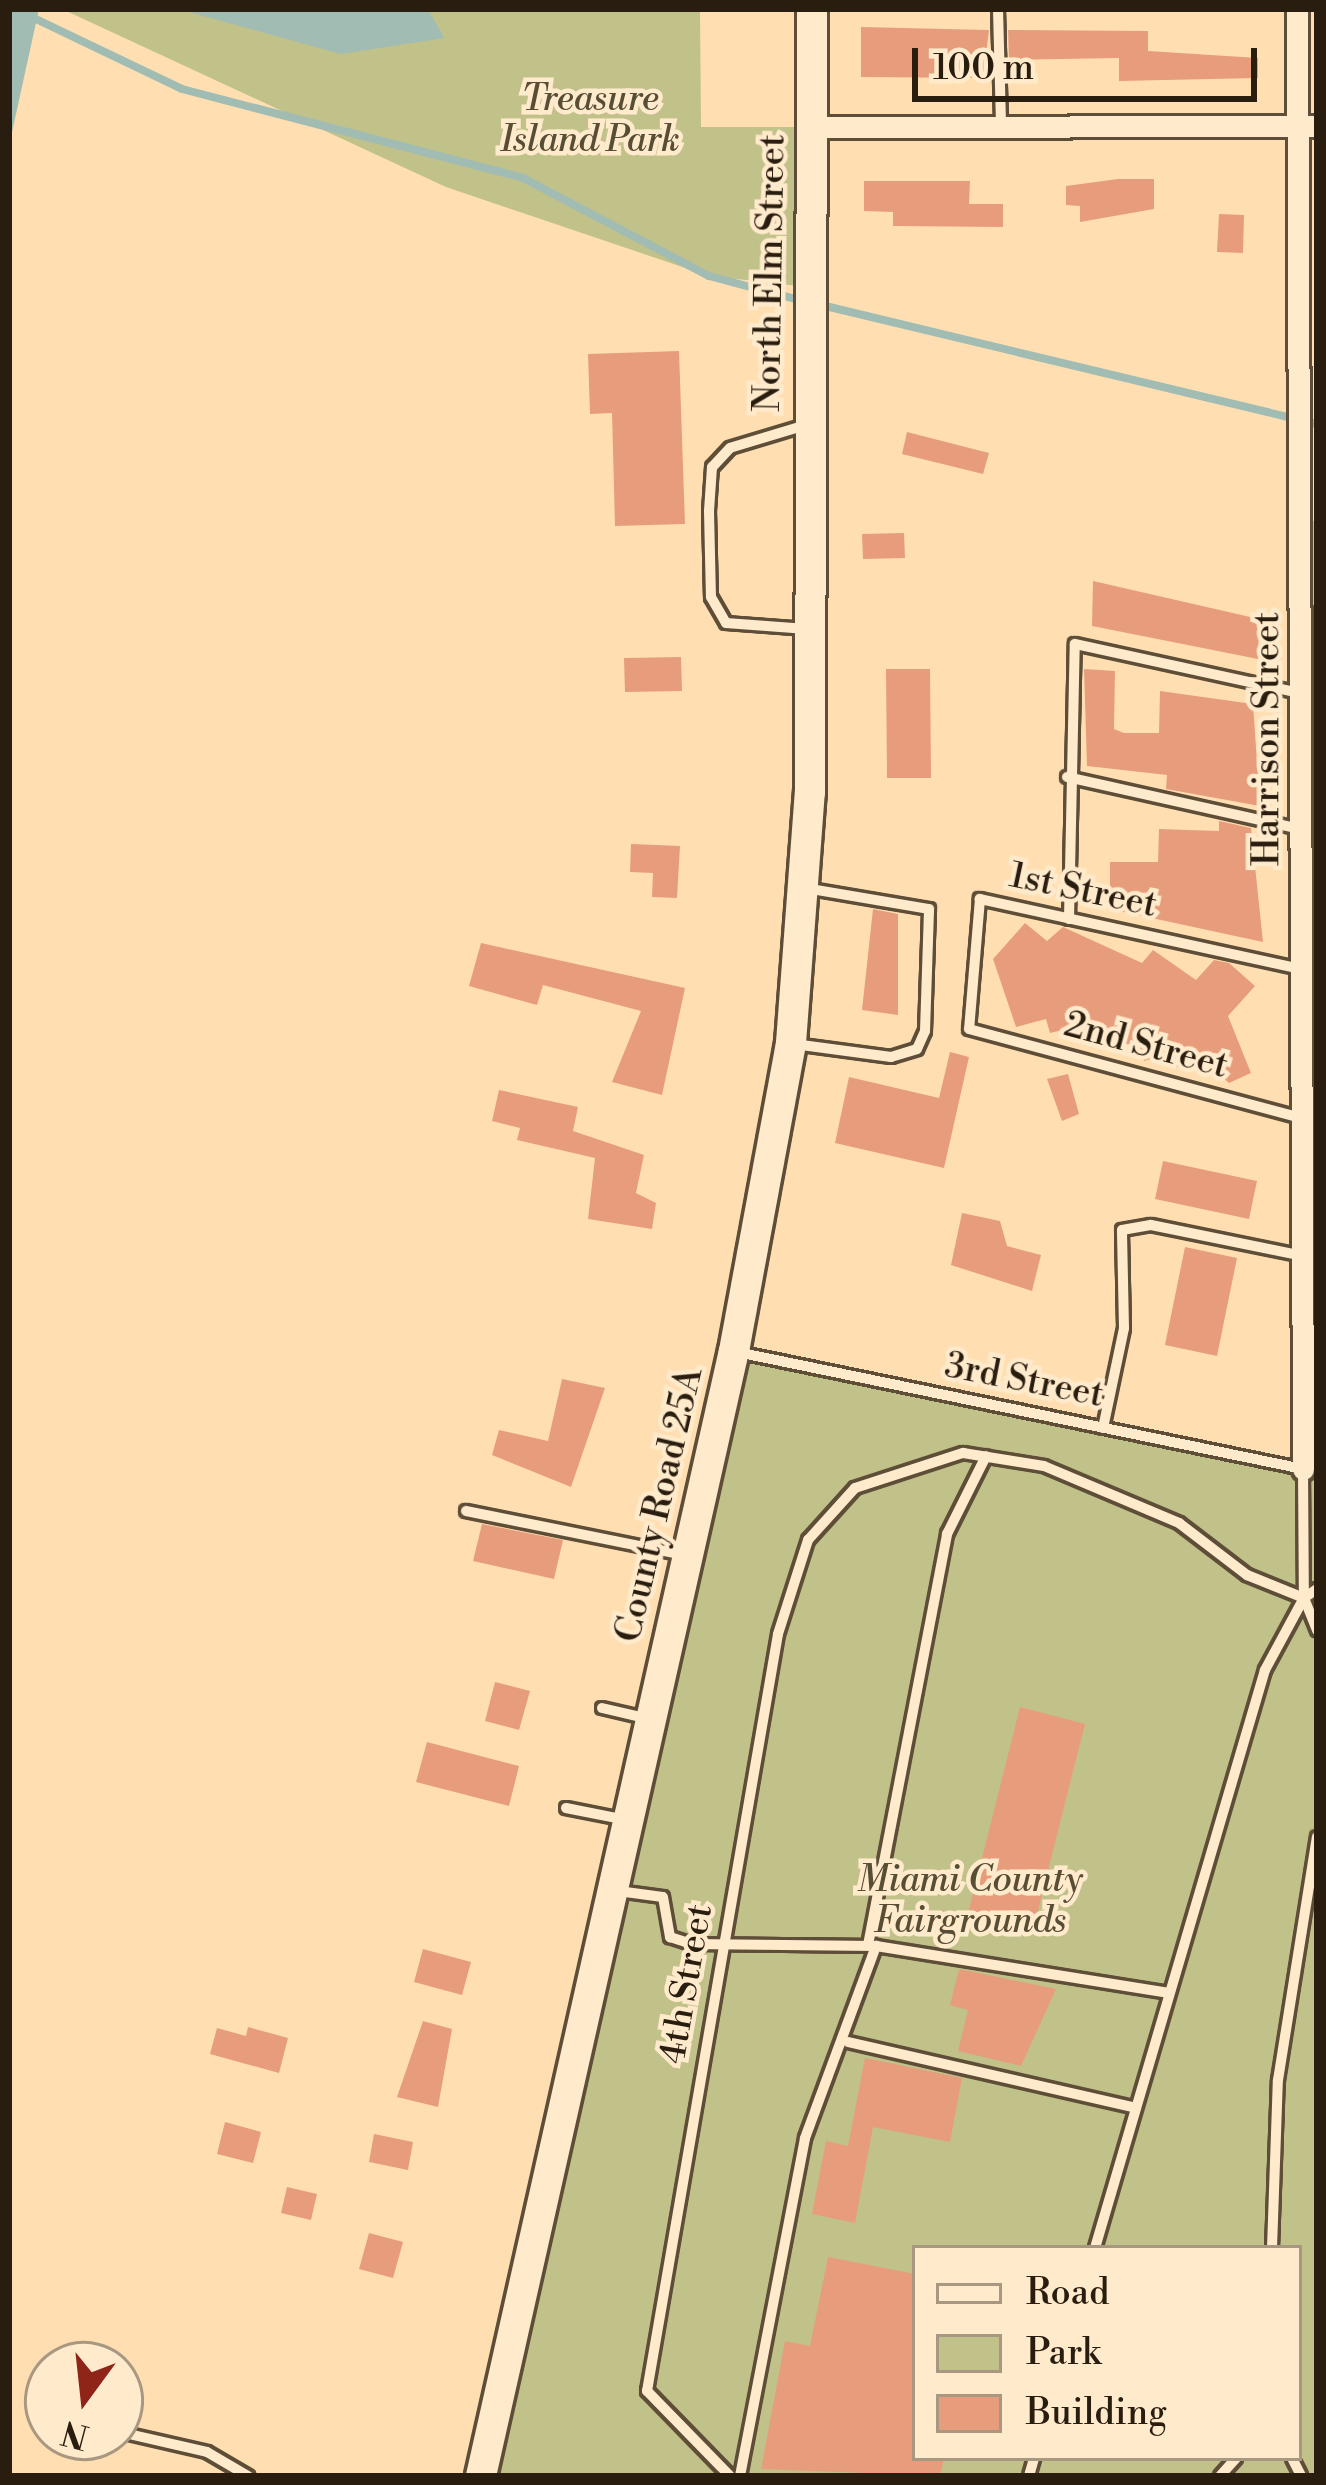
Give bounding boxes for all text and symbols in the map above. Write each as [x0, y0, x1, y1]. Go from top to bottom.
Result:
scale bar [918, 24, 1263, 98]
text: 100 m [933, 46, 1034, 91]
park label: Treasure Island Park [500, 77, 680, 162]
street label: North Elm Street [747, 134, 795, 412]
street label: Harrison Street [1246, 612, 1290, 866]
street label: 1st Street [1005, 854, 1161, 928]
street label: 2nd Street [1059, 1003, 1233, 1089]
street label: 3rd Street [941, 1344, 1107, 1418]
street label: County Road 25A [607, 1363, 713, 1647]
park label: Miami County Fairgrounds [857, 1858, 1083, 1943]
street label: 4th Street [652, 1901, 722, 2067]
legend [912, 2245, 1302, 2461]
text: Road [1026, 2271, 1109, 2316]
text: Park [1026, 2331, 1101, 2376]
north arrow [24, 2341, 144, 2461]
text: Building [1026, 2391, 1167, 2436]
text: N [57, 2410, 93, 2457]

